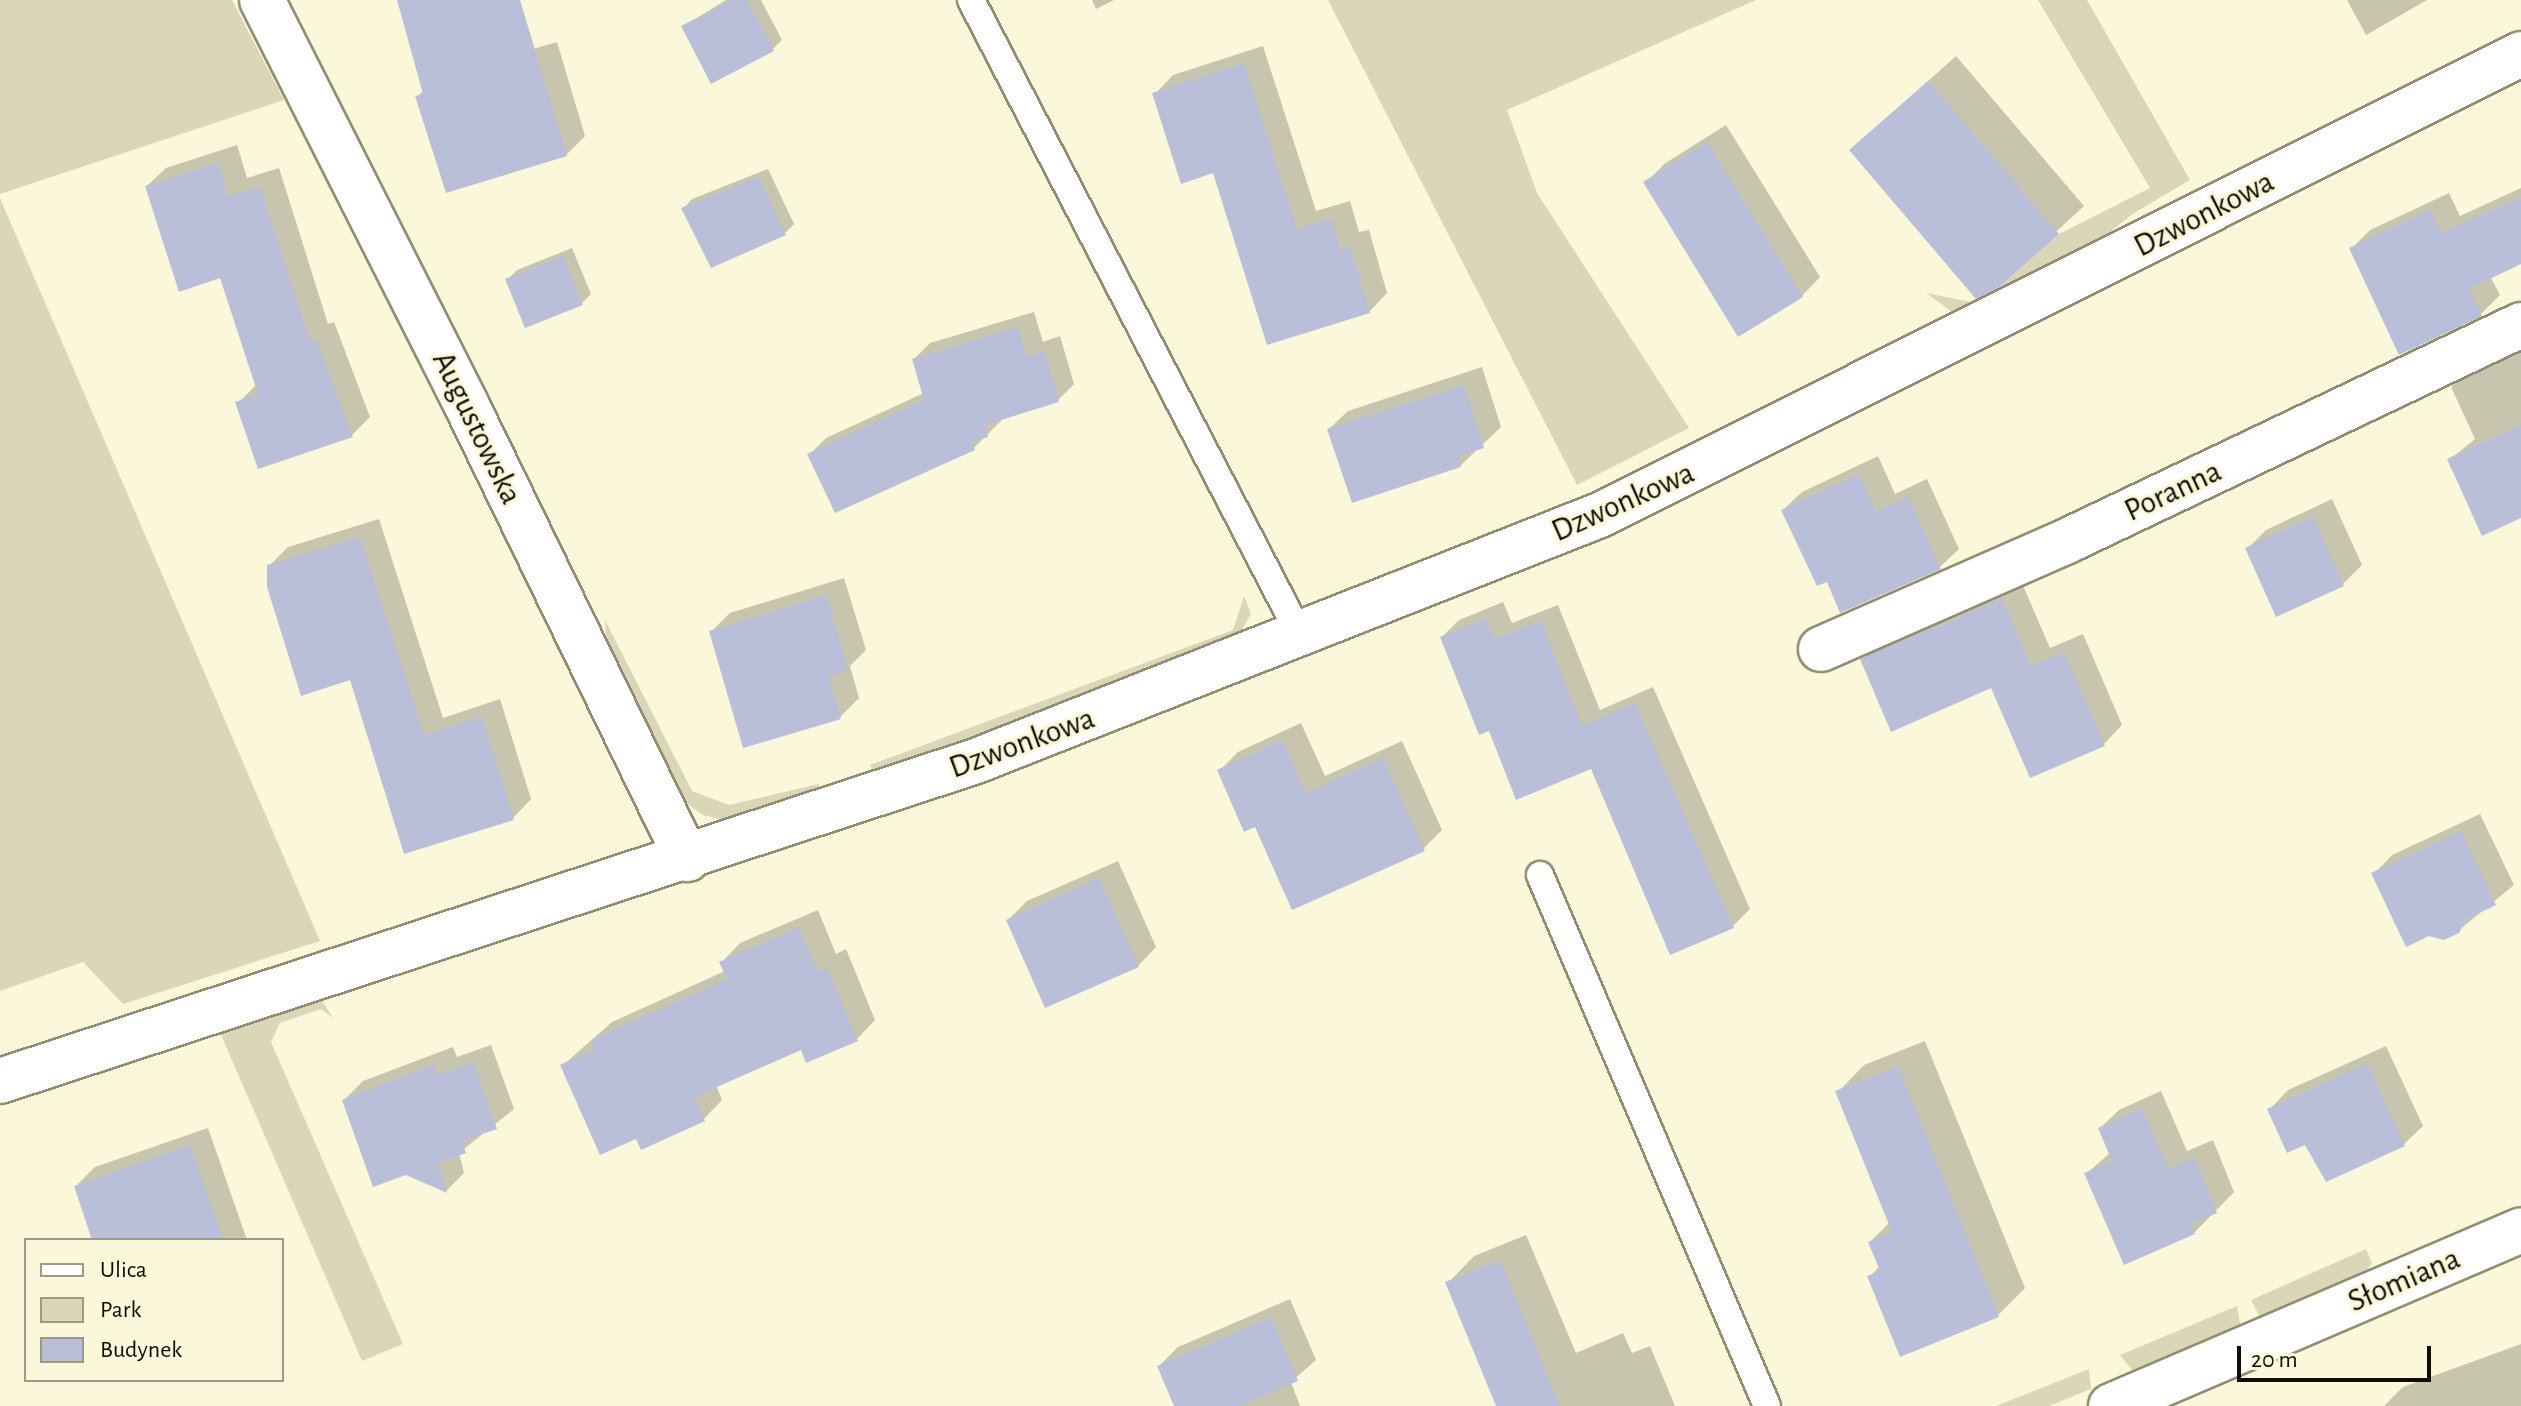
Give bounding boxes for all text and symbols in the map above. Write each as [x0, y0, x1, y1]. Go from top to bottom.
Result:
street label: Dzwonkowa [2128, 162, 2280, 266]
street label: Augustowska [424, 345, 530, 511]
street label: Poranna [2118, 452, 2228, 530]
street label: Dzwonkowa [1546, 454, 1700, 550]
street label: Dzwonkowa [944, 699, 1100, 787]
legend [24, 1238, 284, 1382]
street label: Słomiana [2342, 1239, 2466, 1321]
text: Ulica [100, 1258, 147, 1282]
text: Park [100, 1298, 141, 1322]
scale bar [2241, 1330, 2435, 1380]
text: Budynek [100, 1338, 182, 1362]
text: 20 m [2251, 1348, 2298, 1372]

